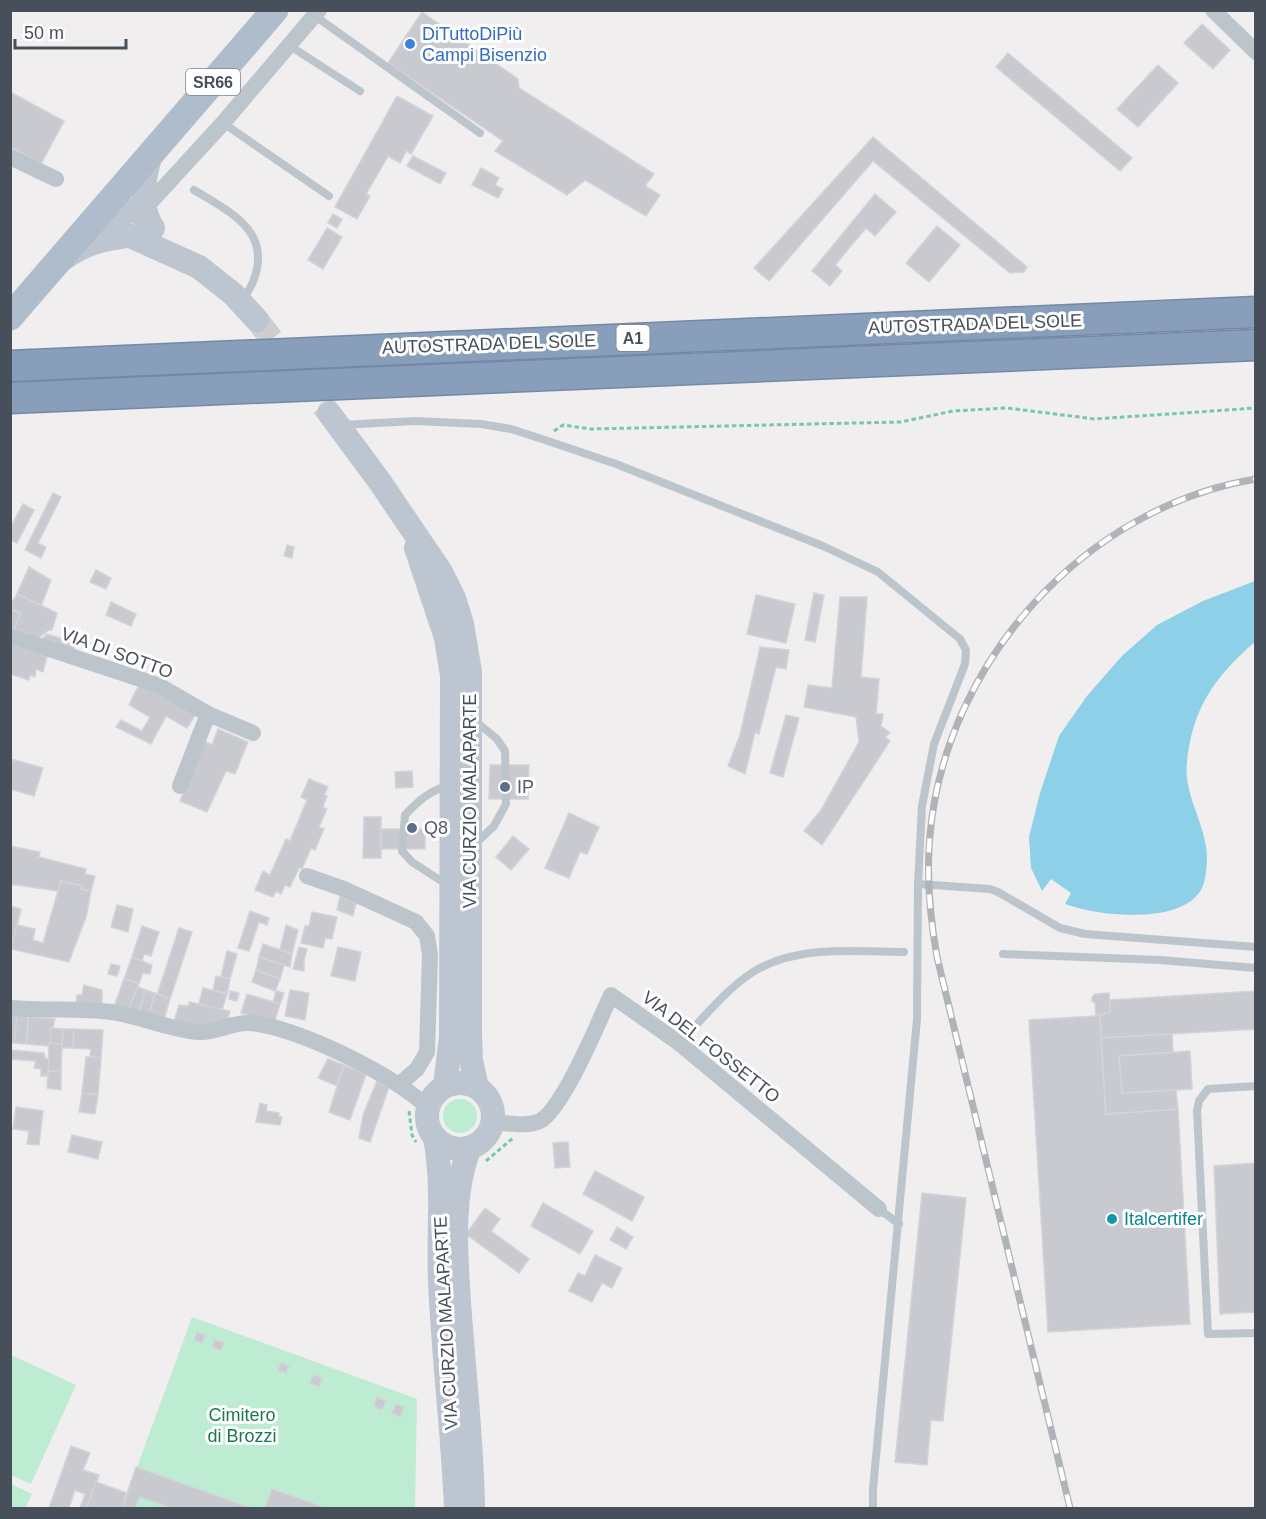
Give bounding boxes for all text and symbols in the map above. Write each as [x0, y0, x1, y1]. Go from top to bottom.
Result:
scale bar [15, 12, 126, 50]
text: 50 m [24, 23, 64, 43]
place label: DiTuttoDiPiù Campi Bisenzio [422, 24, 547, 65]
marker: DiTuttoDiPiù Campi Bisenzio [403, 37, 417, 51]
road number: SR66 [186, 69, 240, 95]
street label: AUTOSTRADA DEL SOLE [868, 310, 1082, 338]
road number: A1 [616, 325, 650, 351]
street label: AUTOSTRADA DEL SOLE [382, 330, 596, 358]
street label: VIA DI SOTTO [58, 623, 176, 683]
street label: VIA CURZIO MALAPARTE [460, 694, 480, 908]
place label: IP [517, 777, 534, 797]
marker: IP [498, 780, 512, 794]
place label: Q8 [424, 818, 448, 838]
marker: Q8 [405, 821, 419, 835]
street label: VIA DEL FOSSETTO [638, 987, 784, 1107]
place label: Italcertifer [1124, 1209, 1203, 1229]
marker: Italcertifer [1105, 1212, 1119, 1226]
street label: VIA CURZIO MALAPARTE [430, 1215, 462, 1431]
park label: Cimitero di Brozzi [207, 1405, 277, 1446]

